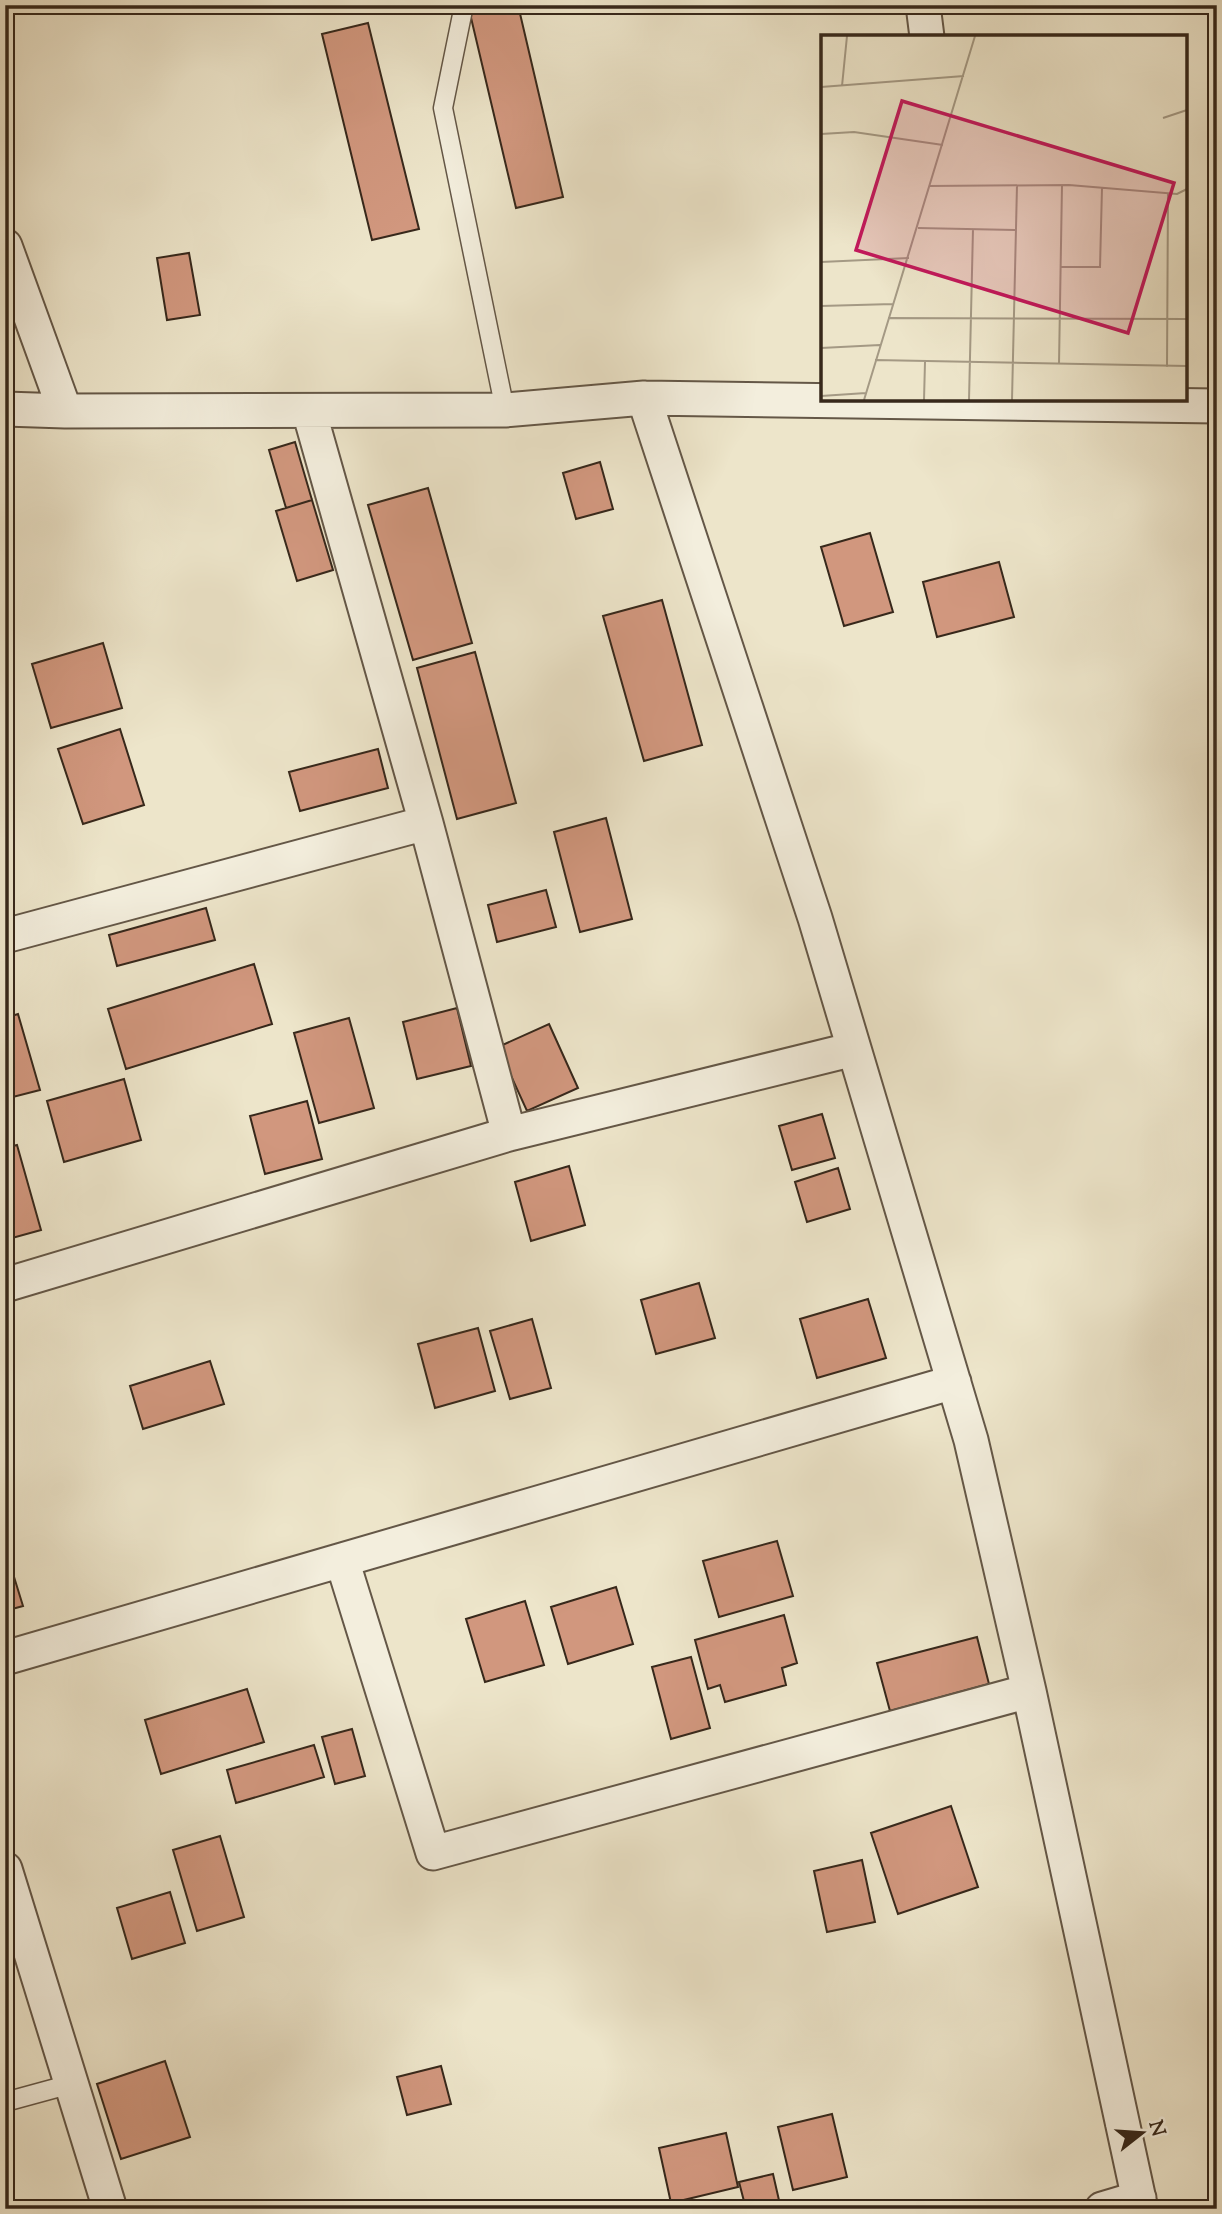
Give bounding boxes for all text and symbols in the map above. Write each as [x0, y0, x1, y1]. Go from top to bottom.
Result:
inset map [821, 35, 1187, 401]
north arrow [1106, 2098, 1176, 2168]
text: N [1141, 2118, 1171, 2140]

